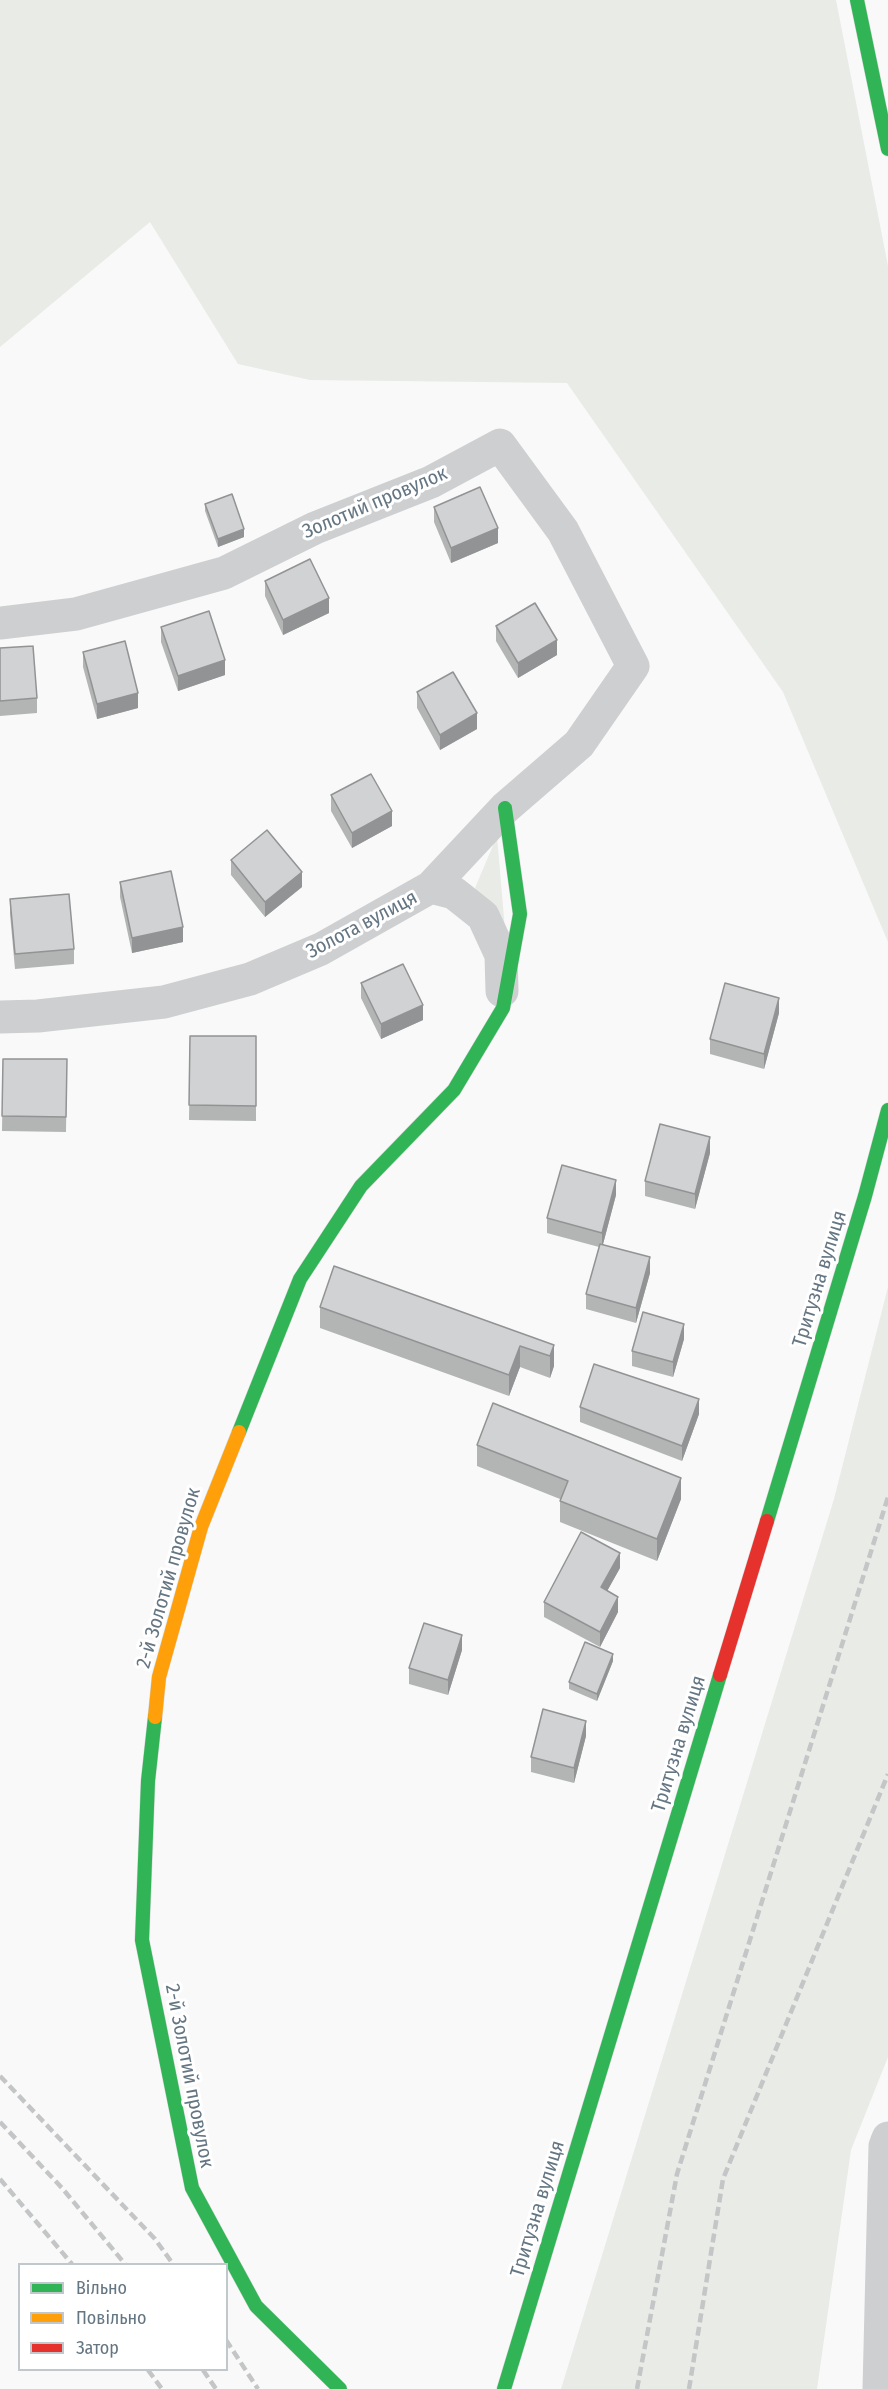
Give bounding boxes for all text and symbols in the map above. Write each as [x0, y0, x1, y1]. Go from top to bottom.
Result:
street label: Золотий провулок [299, 462, 451, 544]
street label: Золота вулиця [302, 886, 422, 964]
street label: Тритузна вулиця [788, 1208, 852, 1350]
street label: 2-й Золотий провулок [132, 1485, 206, 1671]
street label: Тритузна вулиця [647, 1673, 711, 1815]
street label: 2-й Золотий провулок [159, 1982, 219, 2170]
street label: Тритузна вулиця [506, 2138, 570, 2280]
legend [18, 2263, 228, 2371]
text: Вільно [76, 2277, 127, 2299]
text: Повільно [76, 2307, 147, 2329]
text: Затор [76, 2337, 119, 2359]

